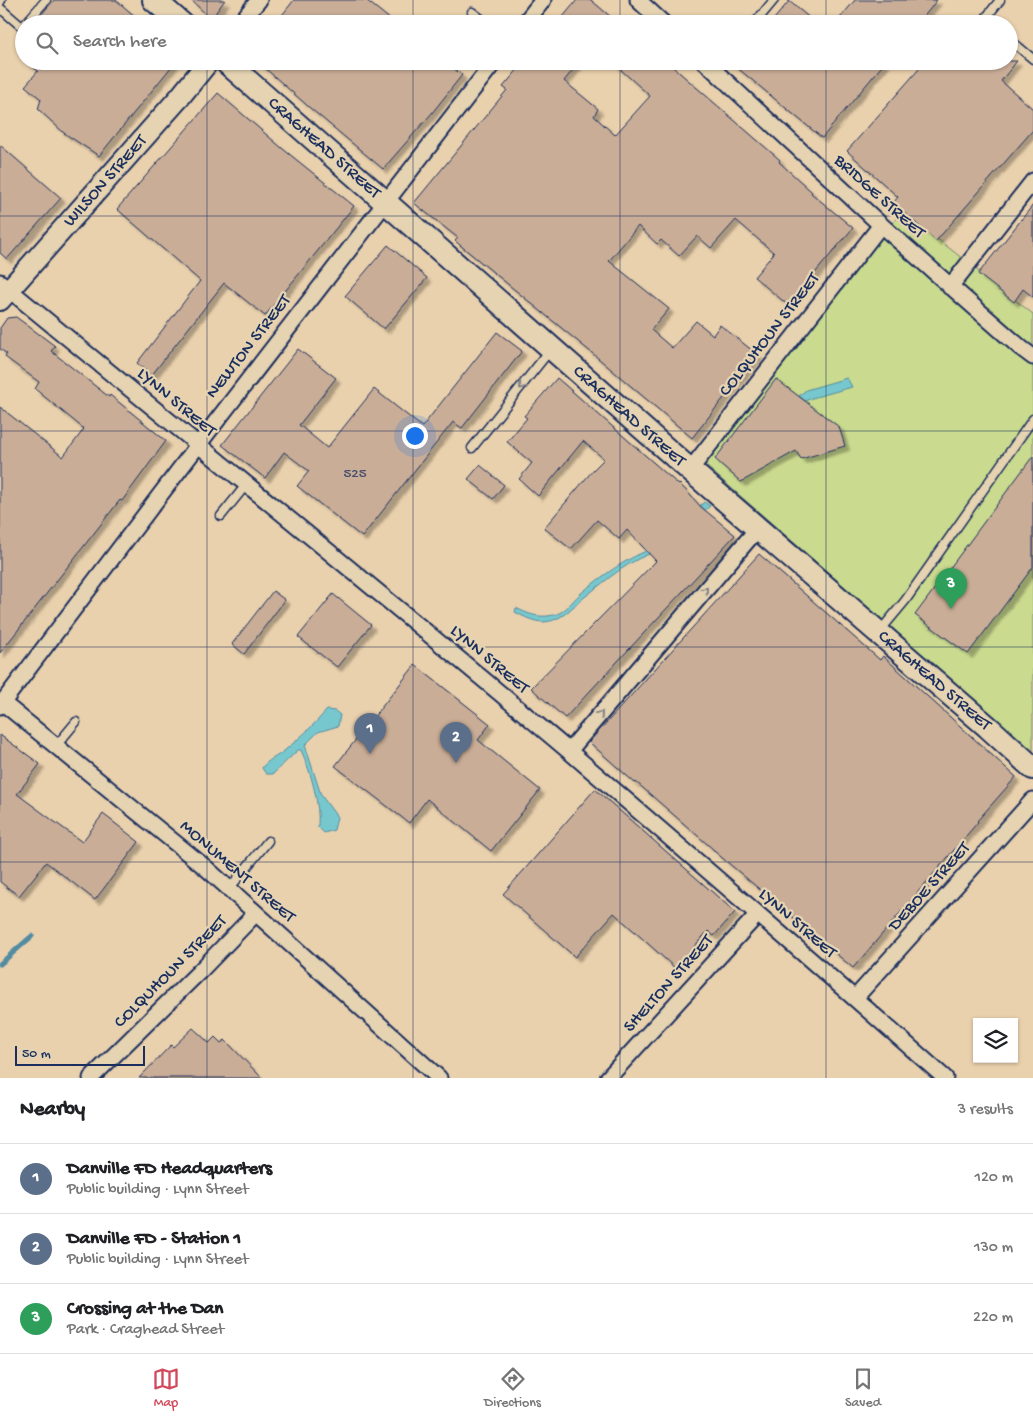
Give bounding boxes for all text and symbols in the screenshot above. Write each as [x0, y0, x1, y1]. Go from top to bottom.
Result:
search box [15, 15, 1018, 70]
icon: search [33, 29, 61, 57]
text: Search here [73, 31, 167, 54]
street label: CRAGHEAD STREET [263, 93, 386, 204]
street label: WILSON STREET [59, 130, 152, 231]
street label: BRIDGE STREET [828, 150, 930, 244]
street label: COLQUHOUN STREET [715, 268, 825, 401]
street label: NEWTON STREET [202, 290, 297, 403]
street label: CRAGHEAD STREET [568, 361, 691, 472]
street label: LYNN STREET [132, 364, 221, 443]
one-way arrow [519, 380, 528, 390]
your location [402, 423, 428, 449]
house number: 525 [343, 465, 367, 483]
pin: 3 [935, 568, 967, 609]
one-way arrow [699, 587, 708, 596]
street label: LYNN STREET [445, 621, 534, 700]
street label: CRAGHEAD STREET [873, 626, 996, 736]
one-way arrow [594, 711, 603, 720]
pin: 1 [354, 713, 386, 754]
pin: 2 [440, 722, 472, 763]
street label: MONUMENT STREET [175, 816, 300, 929]
street label: DEBOE STREET [884, 837, 976, 937]
street label: LYNN STREET [754, 884, 841, 964]
street label: COLQUHOUN STREET [110, 910, 233, 1033]
street label: SHELTON STREET [620, 930, 719, 1037]
map controls [973, 1018, 1018, 1063]
button: layers [973, 1018, 1018, 1063]
scale bar [15, 1043, 145, 1066]
text: 50 m [22, 1046, 51, 1063]
text: Nearby [20, 1098, 85, 1123]
text: 3 results [958, 1101, 1013, 1120]
text: Danville FD Headquarters [67, 1158, 272, 1181]
text: 1 [33, 1169, 39, 1188]
text: 120 m [974, 1169, 1013, 1188]
text: Public building · Lynn Street [67, 1181, 248, 1200]
text: Danville FD - Station 1 [67, 1228, 241, 1251]
text: 2 [32, 1239, 40, 1258]
text: 130 m [974, 1239, 1013, 1258]
text: Public building · Lynn Street [67, 1251, 248, 1270]
text: Crossing at the Dan [67, 1298, 223, 1321]
text: 3 [32, 1309, 40, 1328]
text: 220 m [973, 1309, 1013, 1328]
text: Park · Craghead Street [67, 1321, 224, 1340]
tab: Map [152, 1365, 180, 1412]
tab: Directions [484, 1365, 541, 1412]
tab: Saved [845, 1365, 881, 1412]

